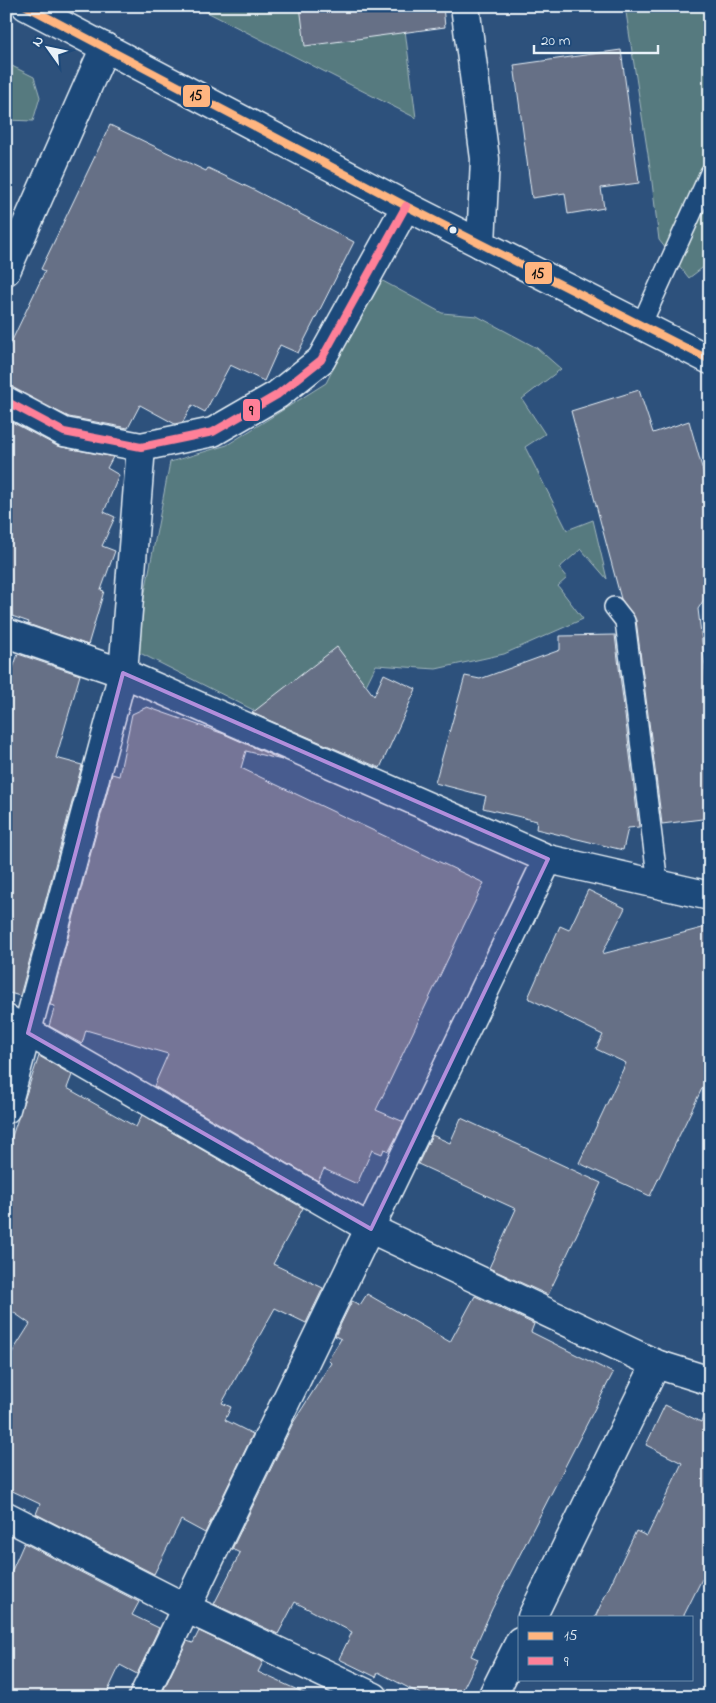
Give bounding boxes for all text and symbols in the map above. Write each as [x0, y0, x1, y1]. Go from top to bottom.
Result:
north arrow [22, 22, 72, 72]
scale bar [534, 22, 657, 54]
text: 20 m [541, 30, 571, 52]
text: N [27, 32, 50, 51]
line badge: 15 [182, 84, 211, 108]
text: 15 [190, 86, 202, 107]
unlabelled marker [448, 225, 458, 235]
line badge: 15 [524, 261, 553, 285]
text: 15 [532, 264, 544, 285]
line badge: 9 [242, 398, 261, 422]
text: 9 [248, 401, 254, 422]
legend [518, 1616, 694, 1680]
text: 15 [564, 1625, 578, 1647]
text: 9 [564, 1651, 569, 1673]

